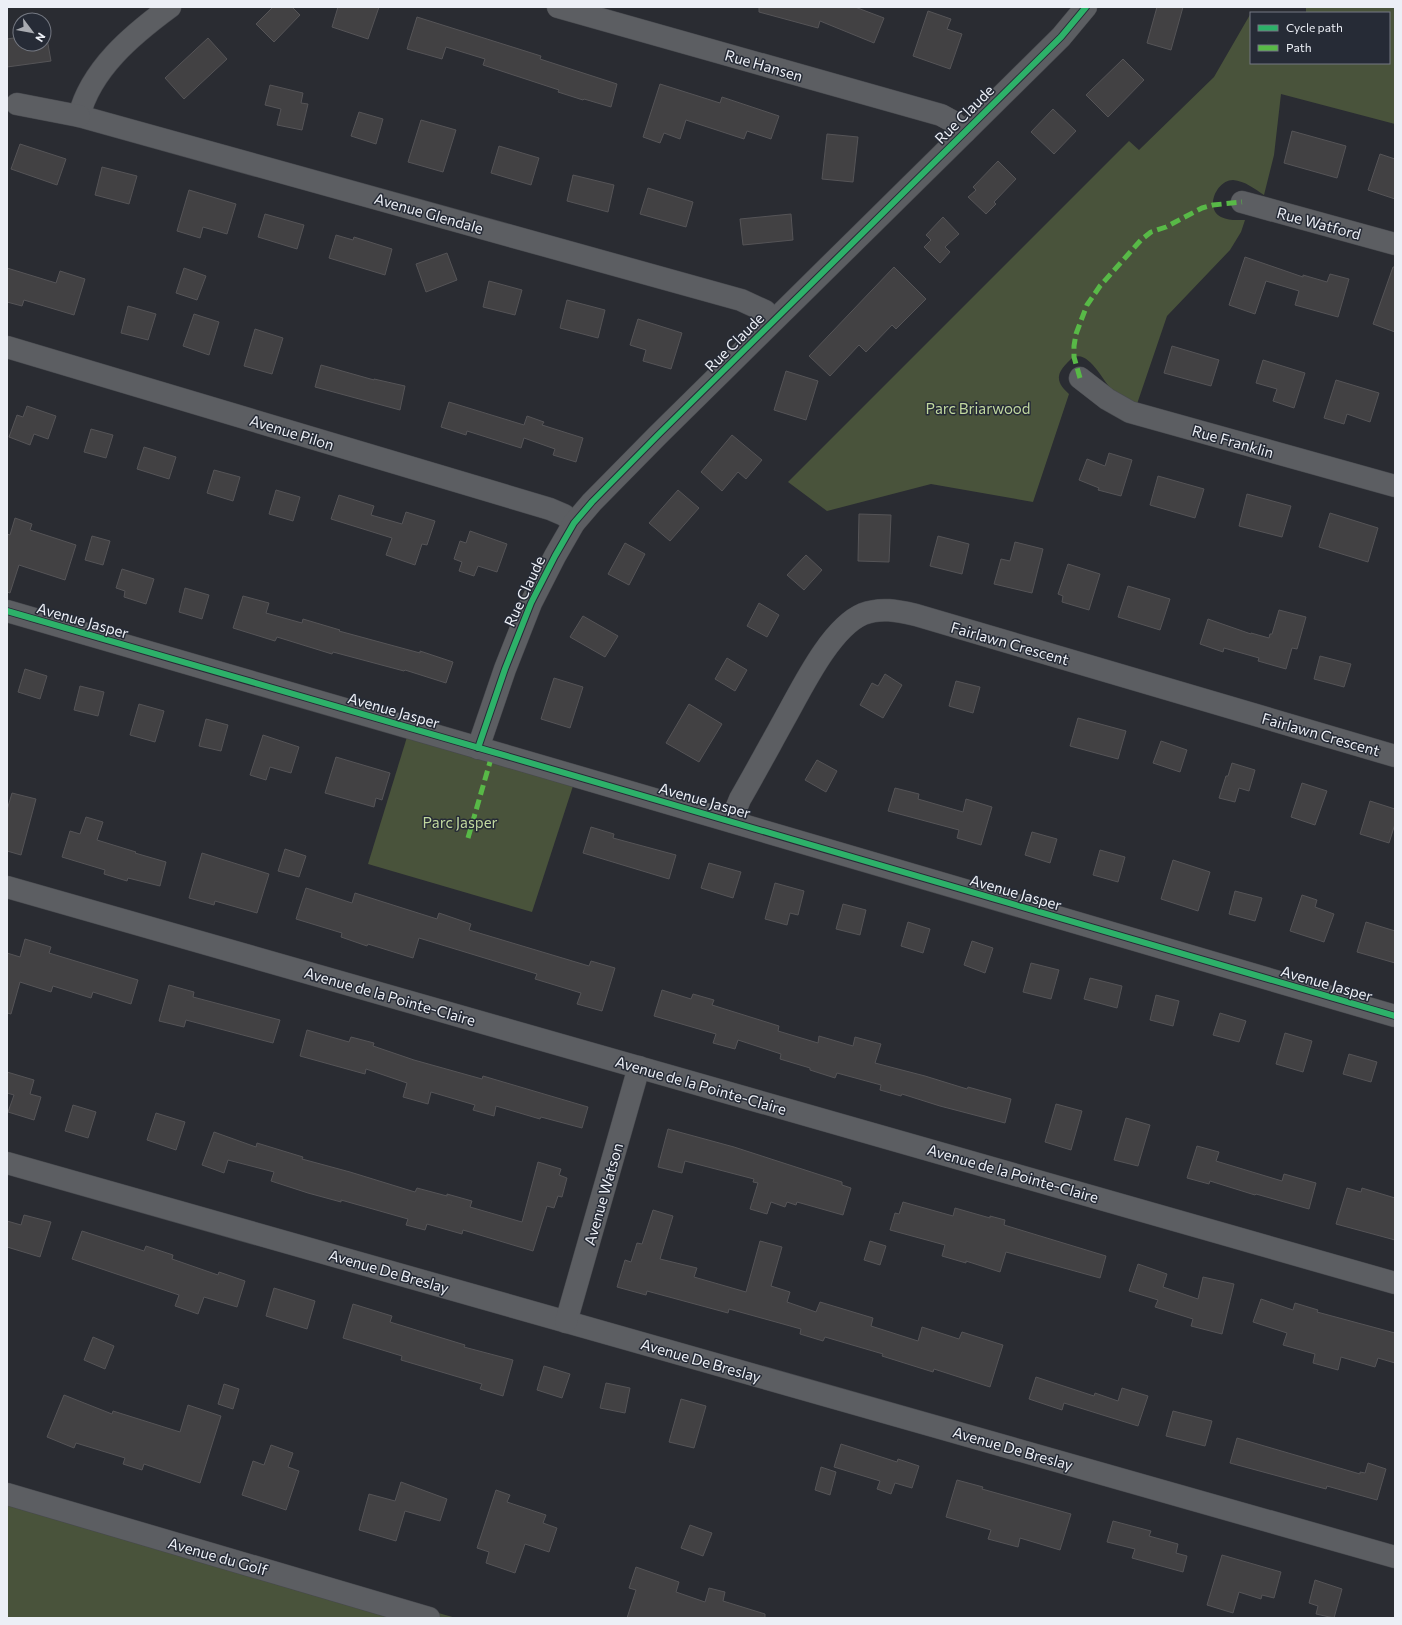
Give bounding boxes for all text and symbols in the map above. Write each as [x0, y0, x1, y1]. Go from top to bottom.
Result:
north arrow [12, 12, 52, 52]
legend [1250, 12, 1390, 64]
text: Cycle path [1286, 20, 1343, 34]
text: N [33, 31, 49, 45]
text: Path [1286, 40, 1312, 54]
street label: Rue Hansen [723, 45, 805, 85]
street label: Rue Claude [931, 81, 997, 147]
street label: Avenue Glendale [372, 189, 486, 237]
street label: Rue Watford [1275, 203, 1363, 243]
street label: Rue Claude [701, 309, 767, 375]
park label: Parc Briarwood [926, 399, 1030, 417]
street label: Avenue Pilon [248, 411, 336, 453]
street label: Rue Franklin [1190, 421, 1276, 461]
street label: Rue Claude [500, 553, 548, 629]
street label: Avenue Jasper [35, 598, 131, 642]
street label: Fairlawn Crescent [949, 618, 1071, 668]
street label: Avenue Jasper [346, 688, 442, 732]
street label: Fairlawn Crescent [1260, 709, 1382, 759]
street label: Avenue Jasper [657, 778, 753, 822]
park label: Parc Jasper [422, 813, 498, 831]
street label: Avenue Jasper [968, 870, 1064, 914]
street label: Avenue Jasper [1279, 961, 1375, 1005]
street label: Avenue de la Pointe-Claire [302, 963, 478, 1029]
street label: Avenue de la Pointe-Claire [613, 1052, 789, 1118]
street label: Avenue de la Pointe-Claire [925, 1140, 1101, 1206]
street label: Avenue Watson [580, 1141, 626, 1247]
street label: Avenue De Breslay [327, 1245, 451, 1297]
street label: Avenue De Breslay [639, 1334, 763, 1386]
street label: Avenue De Breslay [951, 1422, 1075, 1474]
street label: Avenue du Golf [166, 1533, 270, 1579]

